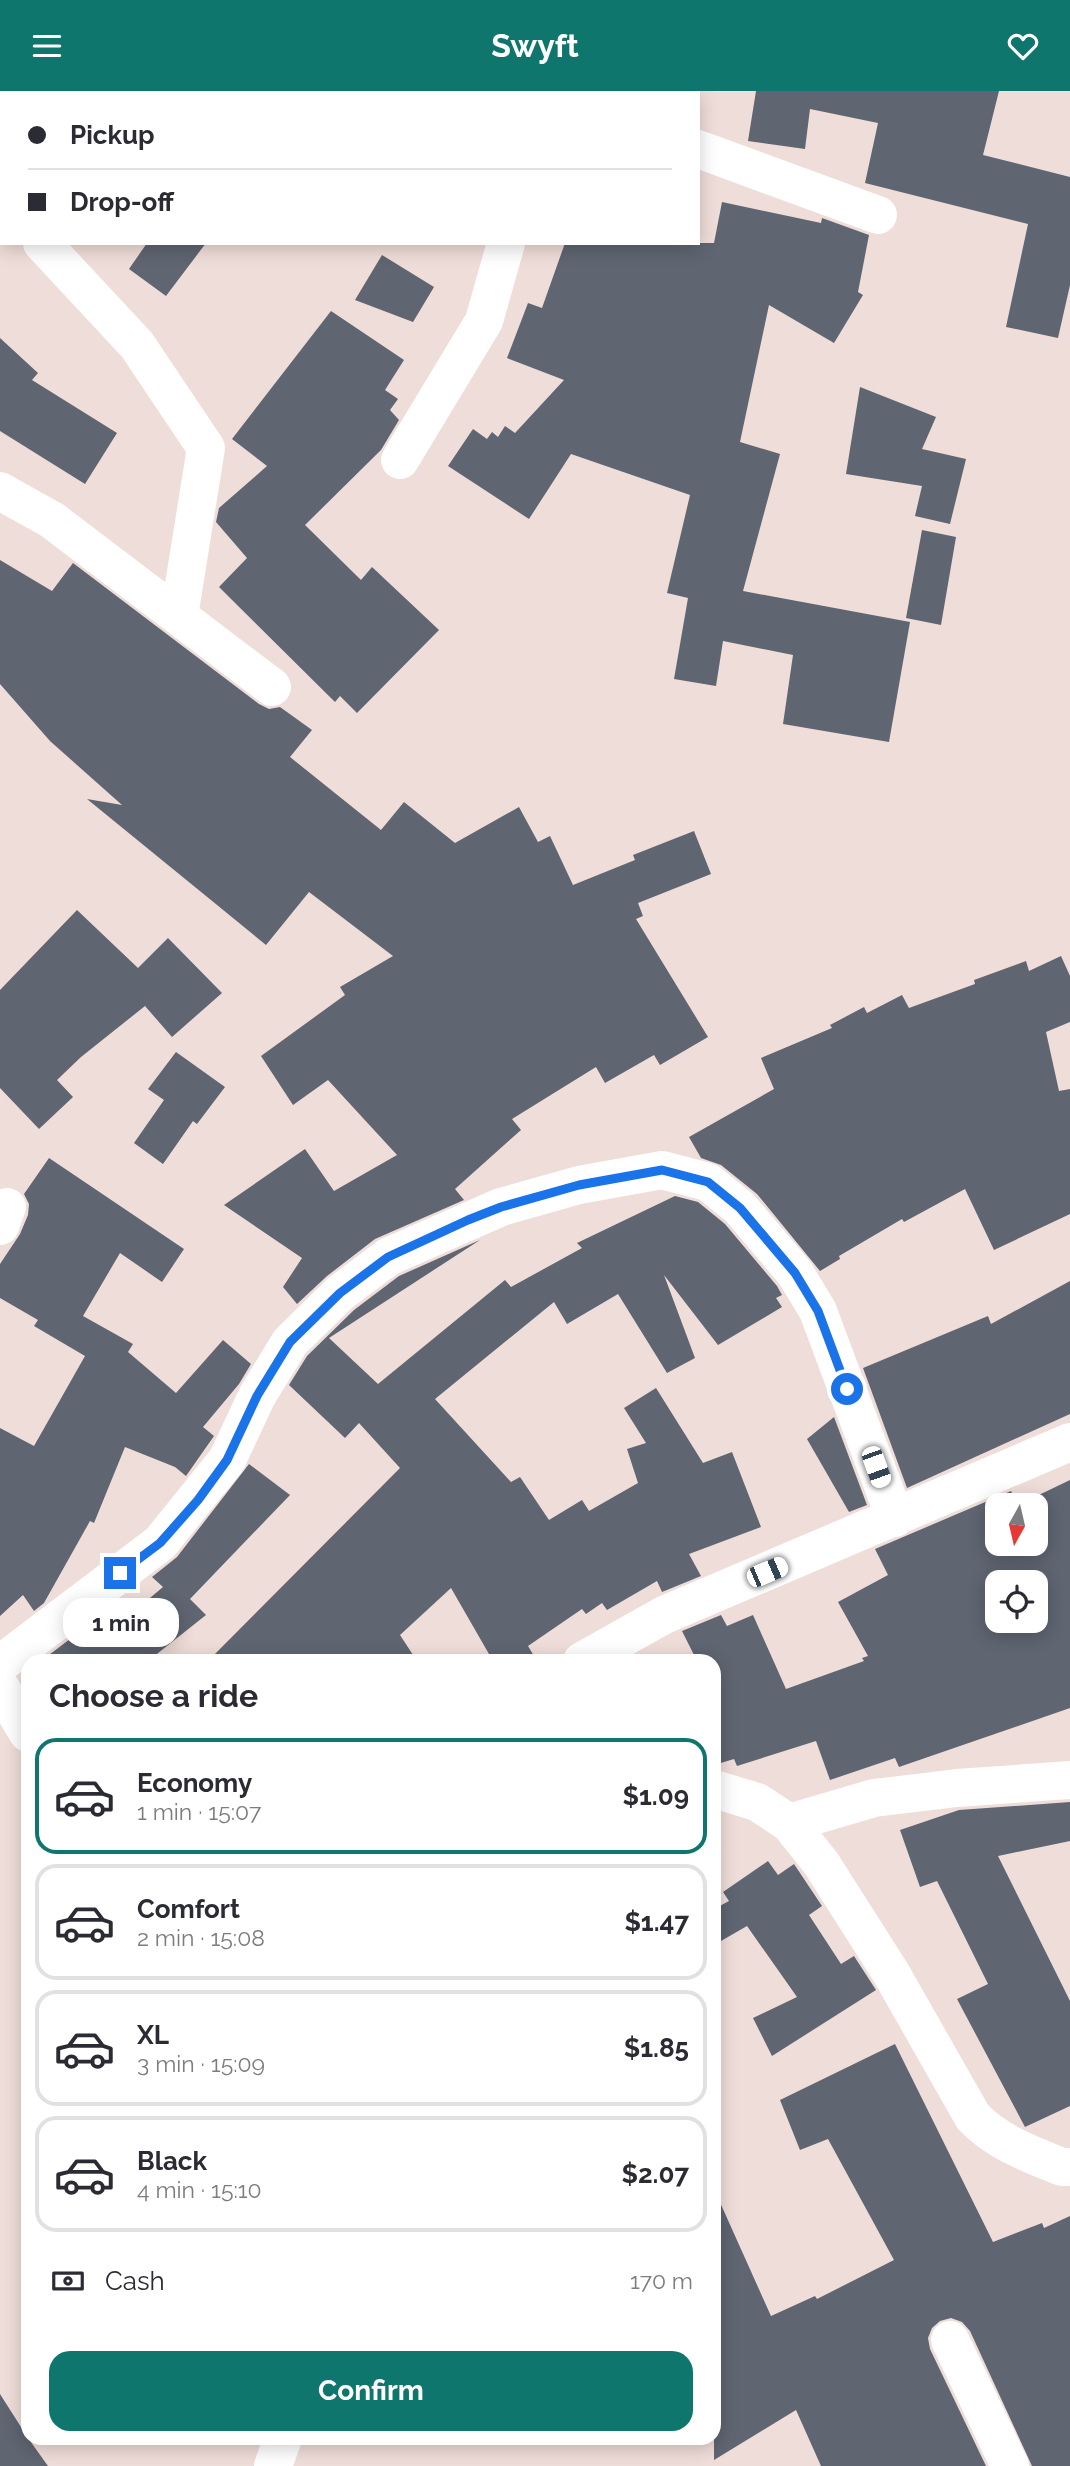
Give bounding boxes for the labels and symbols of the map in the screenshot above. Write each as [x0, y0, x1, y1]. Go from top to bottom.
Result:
route start [831, 1373, 863, 1405]
car [859, 1444, 894, 1490]
north arrow [985, 1493, 1048, 1556]
car [744, 1554, 791, 1590]
route end [104, 1557, 136, 1589]
callout: 1 min [62, 1597, 178, 1647]

